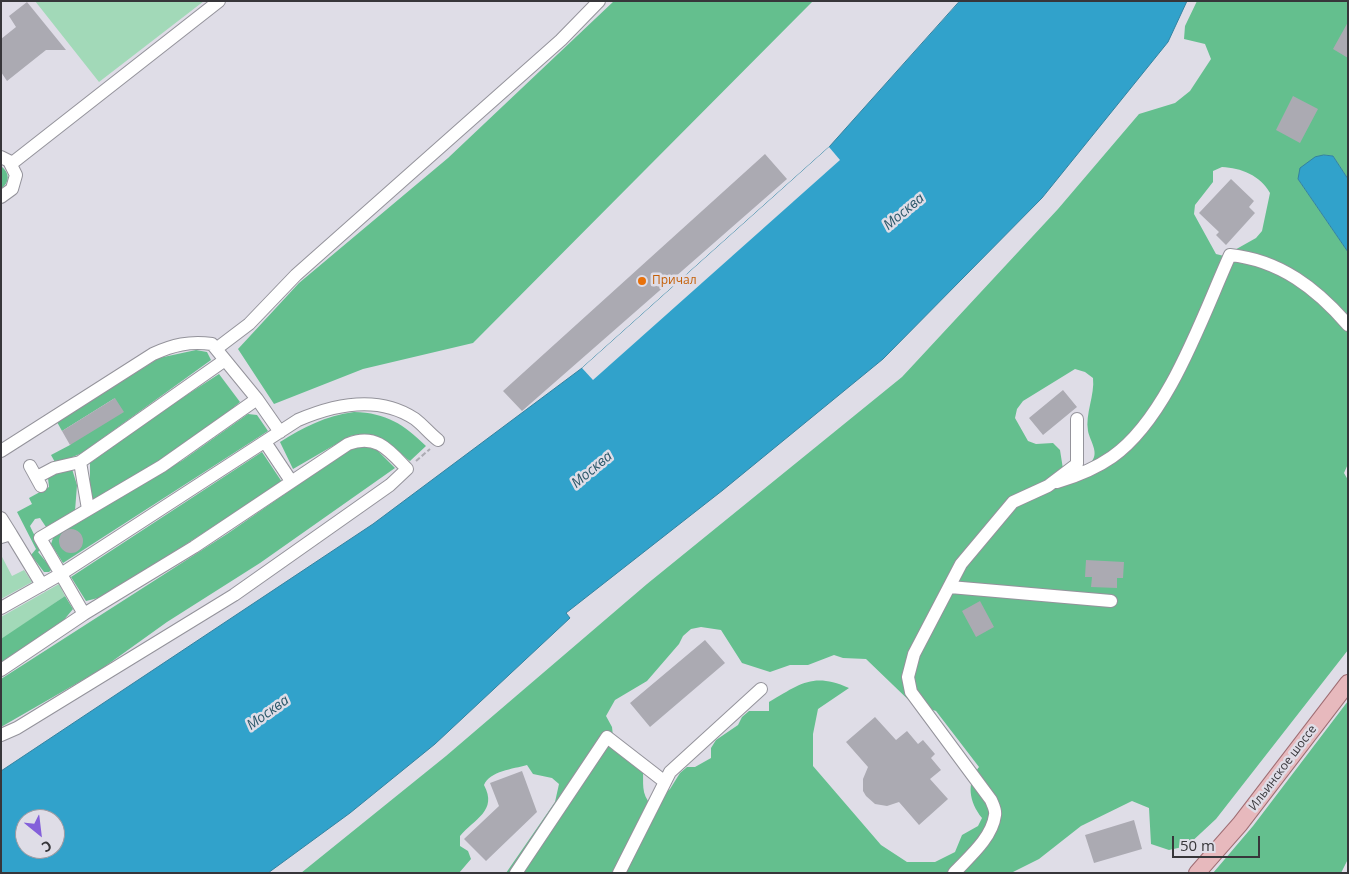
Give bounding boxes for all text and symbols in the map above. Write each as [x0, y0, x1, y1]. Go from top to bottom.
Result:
water label: Москва [880, 190, 928, 234]
place label: Причал [652, 274, 697, 288]
marker: Причал [636, 275, 648, 287]
water label: Москва [568, 448, 616, 492]
water label: Москва [244, 692, 292, 734]
street label: Ильинское шоссе [1246, 722, 1320, 814]
north arrow [15, 809, 65, 859]
scale bar [1174, 826, 1262, 858]
text: 50 m [1180, 835, 1215, 855]
text: С [39, 836, 56, 857]

